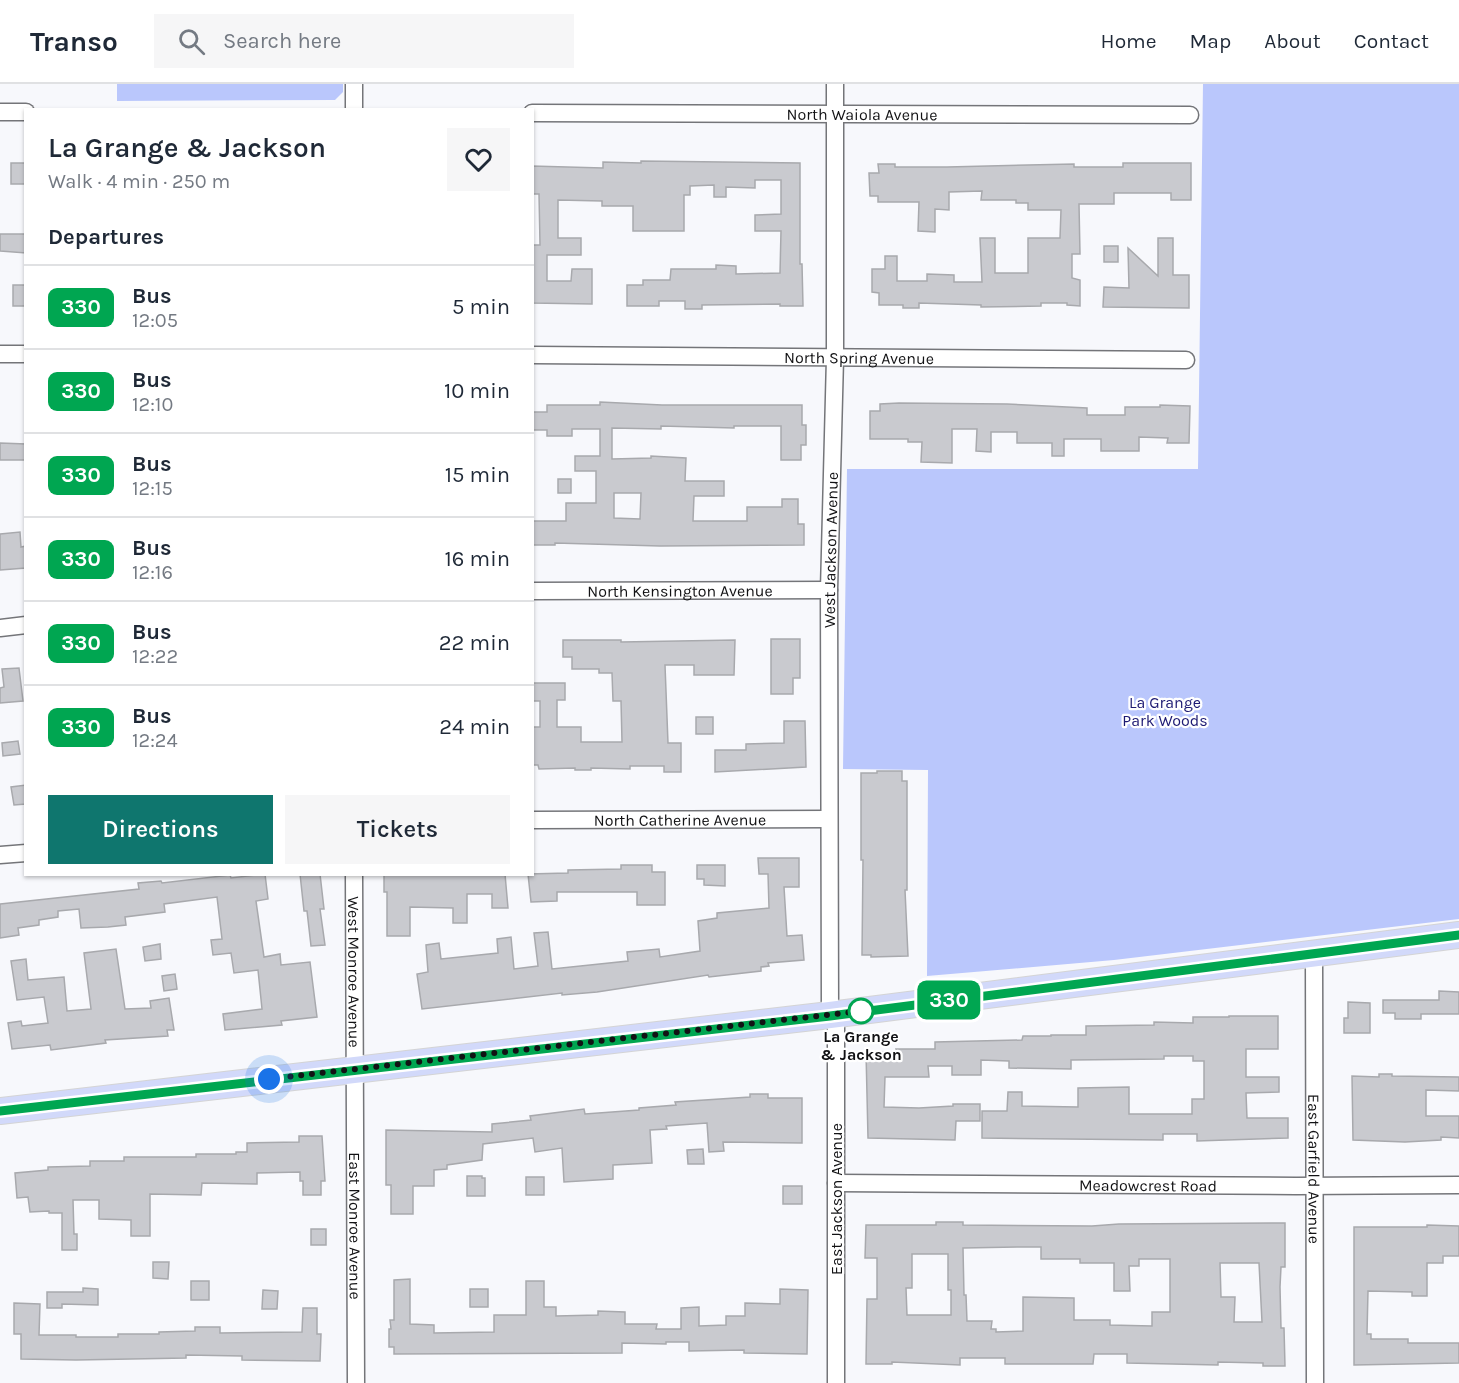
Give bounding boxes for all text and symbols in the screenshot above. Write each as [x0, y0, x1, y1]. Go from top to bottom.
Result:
search box [154, 14, 574, 68]
text: Transo [30, 25, 118, 58]
icon: search [175, 25, 208, 58]
text: Search here [223, 28, 341, 54]
text: Home [1101, 29, 1157, 53]
text: Map [1190, 29, 1231, 53]
text: About [1264, 29, 1321, 53]
text: Contact [1354, 29, 1429, 53]
street label: North Waiola Avenue [786, 105, 937, 124]
button: heart [447, 128, 510, 191]
text: La Grange & Jackson [48, 131, 326, 164]
text: Walk · 4 min · 250 m [48, 170, 230, 193]
text: Departures [48, 224, 164, 250]
text: Bus [132, 283, 172, 309]
text: 5 min [452, 294, 510, 320]
text: 330 [61, 295, 101, 319]
text: 12:05 [132, 309, 178, 332]
street label: North Spring Avenue [784, 348, 934, 368]
text: Bus [132, 367, 172, 393]
text: 10 min [444, 378, 510, 404]
text: 330 [61, 379, 101, 403]
text: 12:10 [132, 393, 173, 416]
text: Bus [132, 451, 172, 477]
text: 15 min [445, 462, 510, 488]
text: 330 [61, 463, 101, 487]
street label: West Jackson Avenue [820, 472, 842, 628]
text: 12:15 [132, 477, 173, 500]
text: Bus [132, 535, 172, 561]
text: 16 min [444, 546, 510, 572]
text: 330 [61, 547, 101, 571]
text: 12:16 [132, 561, 173, 584]
street label: North Kensington Avenue [587, 581, 773, 601]
text: Bus [132, 619, 172, 645]
text: 22 min [439, 630, 510, 656]
text: 330 [61, 631, 101, 655]
text: 12:22 [132, 645, 178, 668]
park label: La Grange Park Woods [1122, 693, 1208, 730]
text: Bus [132, 703, 172, 729]
text: 24 min [439, 714, 510, 740]
text: 330 [61, 715, 101, 739]
text: 12:24 [132, 729, 178, 752]
button: Directions [48, 795, 273, 864]
button: Tickets [285, 795, 510, 864]
street label: North Catherine Avenue [594, 810, 766, 830]
street label: West Monroe Avenue [344, 896, 364, 1048]
line badge: 330 [914, 980, 984, 1020]
text: 330 [929, 988, 969, 1012]
marker: La Grange & Jackson [848, 998, 874, 1024]
place label: La Grange & Jackson [820, 1027, 902, 1064]
your location [254, 1064, 284, 1094]
street label: East Garfield Avenue [1304, 1094, 1324, 1244]
street label: East Jackson Avenue [827, 1123, 846, 1275]
street label: East Monroe Avenue [345, 1152, 365, 1300]
street label: Meadowcrest Road [1079, 1176, 1217, 1195]

